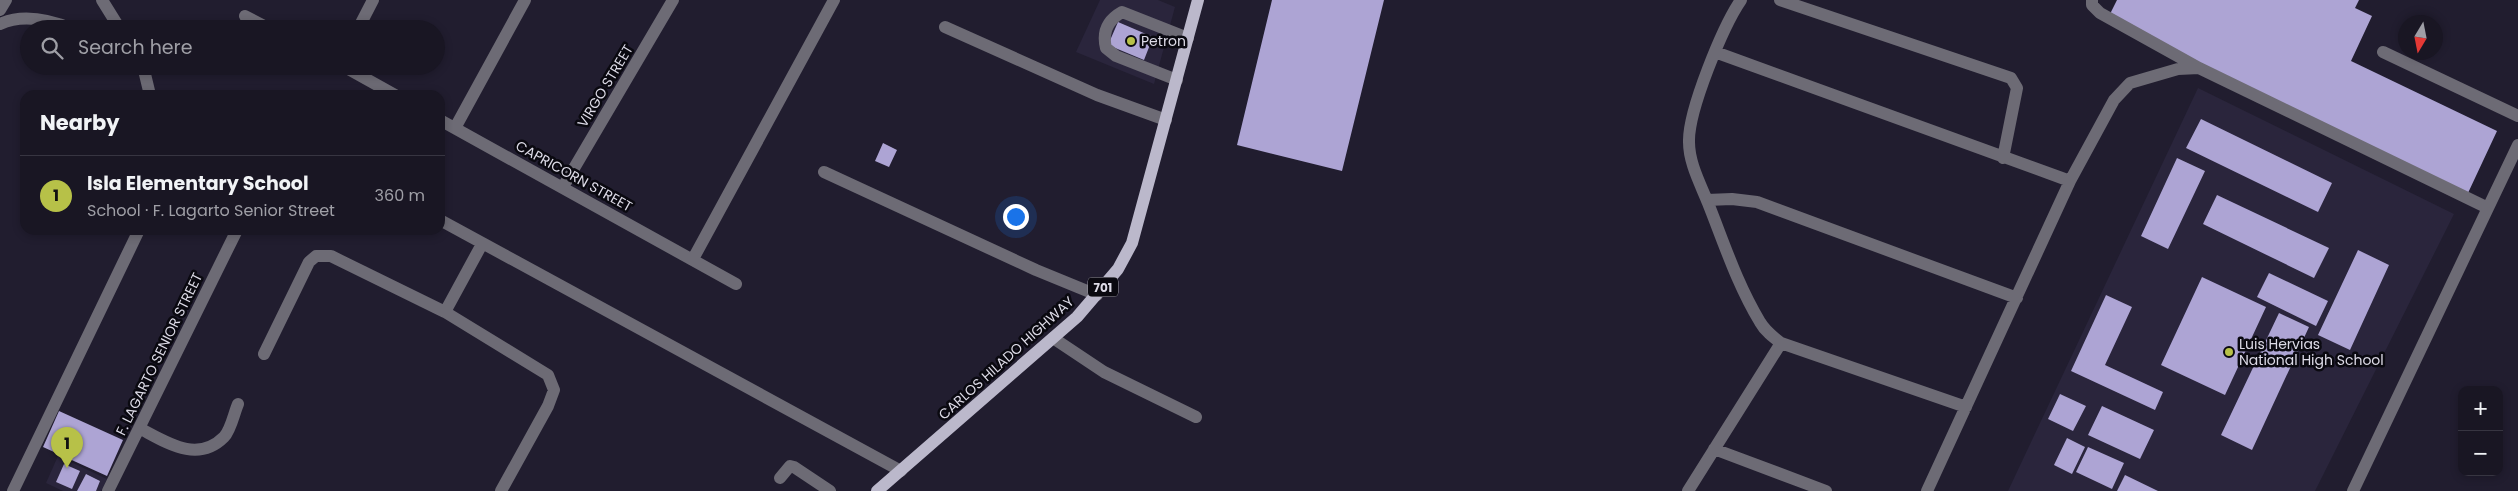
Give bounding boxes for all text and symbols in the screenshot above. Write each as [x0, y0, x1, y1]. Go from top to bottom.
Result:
north arrow [2398, 15, 2443, 60]
search box [20, 20, 445, 75]
place label: Petron [1141, 31, 1186, 51]
icon: search [38, 34, 66, 62]
text: Search here [78, 34, 192, 61]
marker: Petron [1125, 35, 1137, 47]
street label: VIRGO STREET [572, 40, 638, 131]
text: Nearby [40, 108, 120, 137]
street label: CAPRICORN STREET [512, 136, 636, 217]
text: Isla Elementary School [87, 170, 309, 197]
text: 1 [53, 184, 59, 207]
text: 360 m [375, 184, 425, 207]
text: School · F. Lagarto Senior Street [87, 199, 335, 222]
your location [1003, 204, 1029, 230]
street label: F. LAGARTO SENIOR STREET [111, 269, 207, 439]
road number: 701 [1088, 278, 1118, 296]
street label: CARLOS HILADO HIGHWAY [934, 292, 1078, 424]
place label: Luis Hervias National High School [2239, 334, 2384, 370]
marker: Luis Hervias National High School [2223, 346, 2235, 358]
map controls [2458, 386, 2503, 476]
button: + [2458, 386, 2503, 431]
pin: 1 [51, 427, 83, 468]
button: − [2458, 431, 2503, 476]

